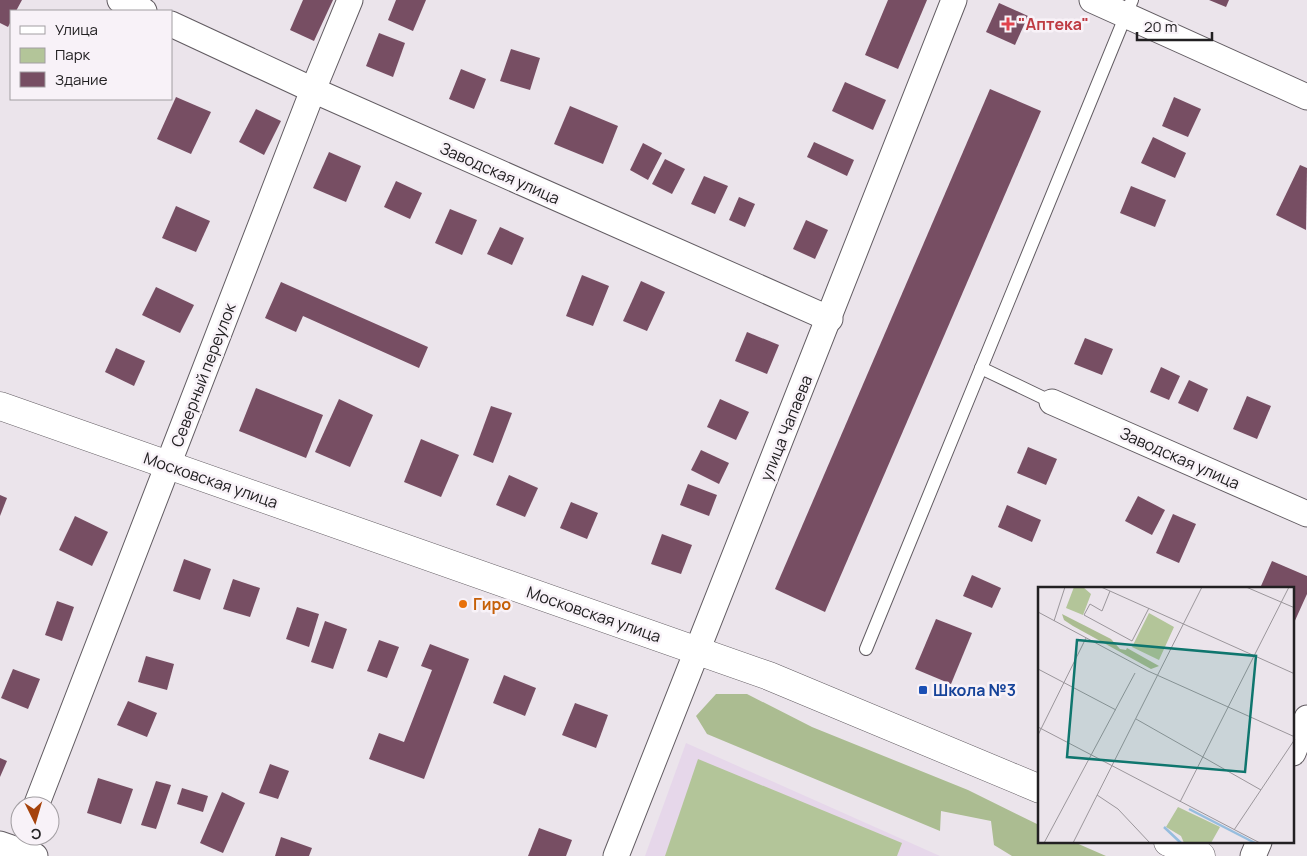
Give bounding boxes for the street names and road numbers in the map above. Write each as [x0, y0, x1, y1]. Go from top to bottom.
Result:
street label: Заводская улица [437, 137, 563, 209]
street label: Северный переулок [165, 299, 241, 450]
street label: улица Чапаева [755, 372, 817, 484]
street label: Заводская улица [1117, 422, 1243, 494]
street label: Московская улица [141, 447, 281, 513]
street label: Московская улица [524, 581, 664, 647]

